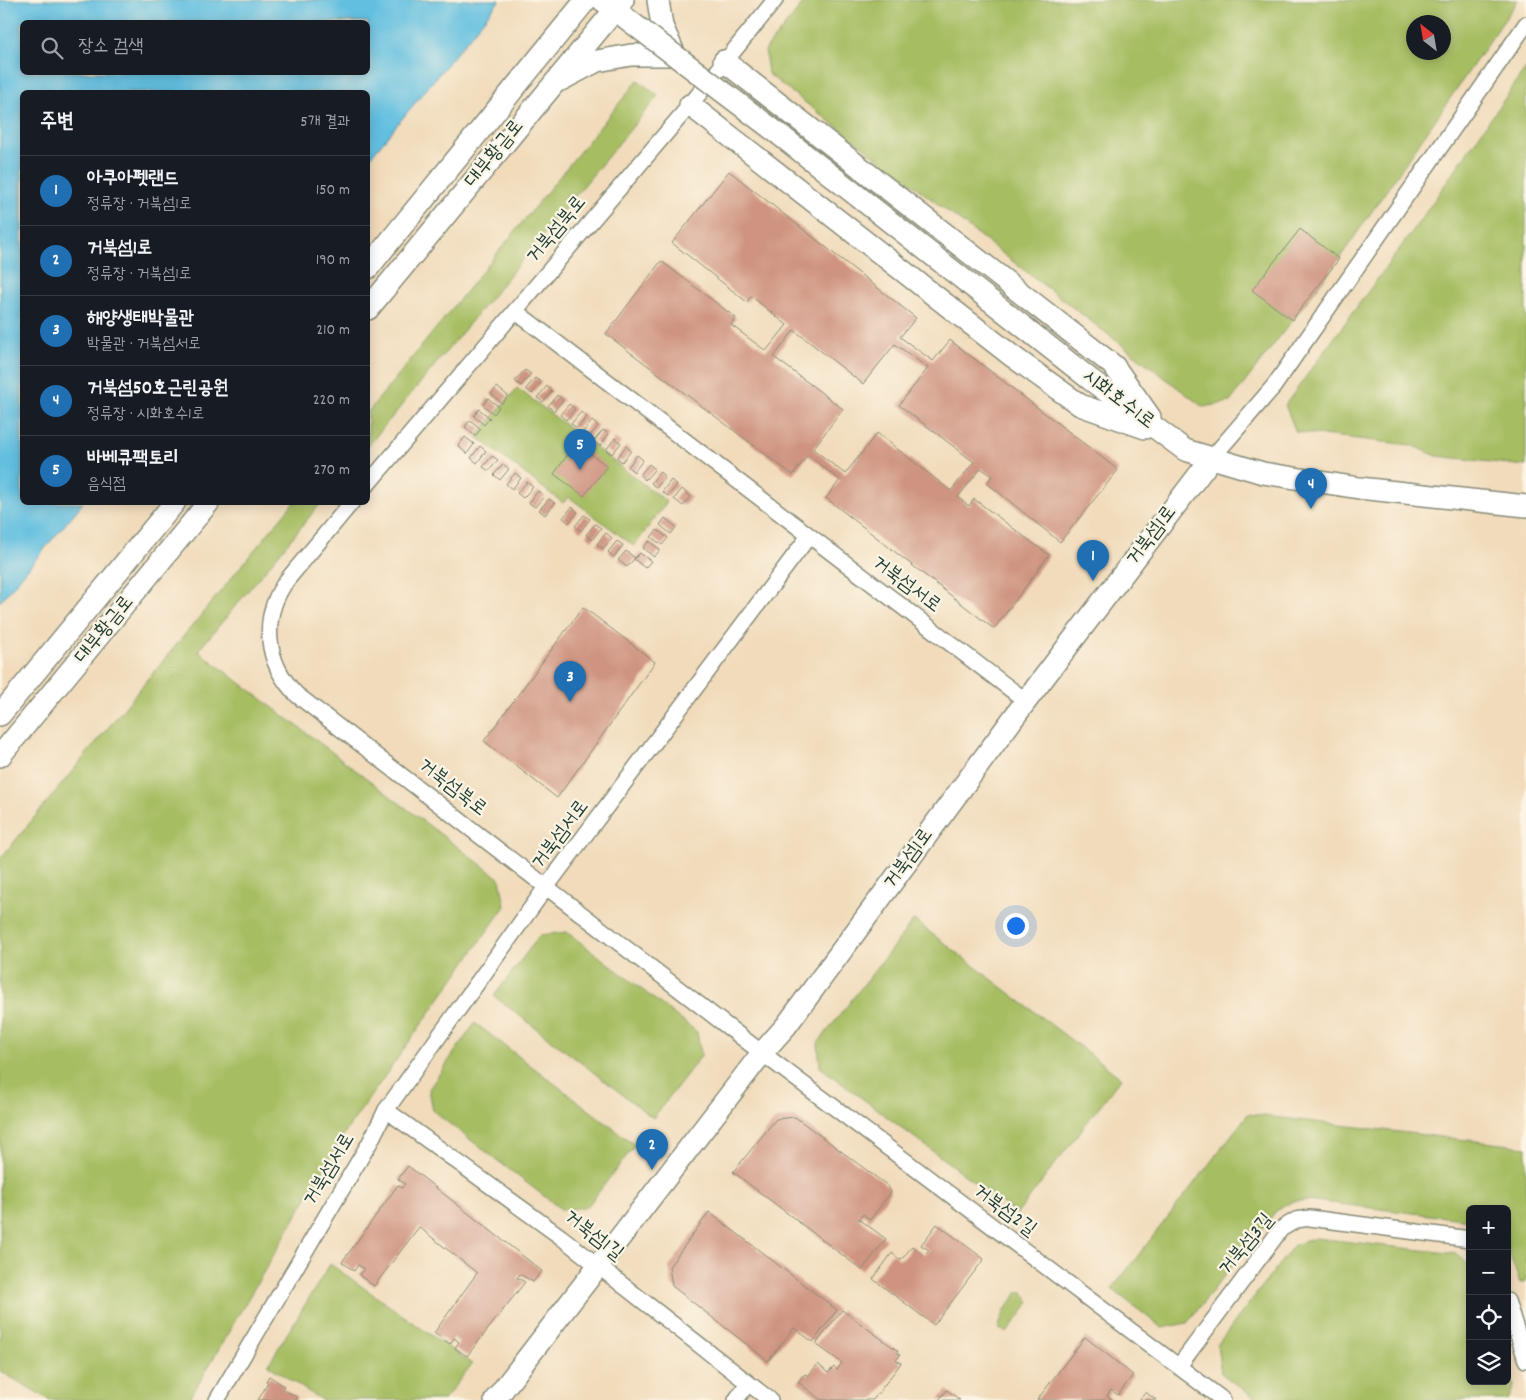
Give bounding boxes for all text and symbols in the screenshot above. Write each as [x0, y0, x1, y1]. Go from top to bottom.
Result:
north arrow [1406, 15, 1451, 60]
search box [20, 20, 370, 75]
icon: search [38, 34, 66, 62]
text: 장소 검색 [78, 34, 144, 61]
text: 주변 [40, 108, 74, 138]
text: 5개 결과 [300, 111, 350, 134]
street label: 대부황금로 [459, 114, 531, 194]
text: 아쿠아펫랜드 [87, 166, 179, 193]
text: 1 [54, 179, 58, 202]
text: 150 m [316, 179, 350, 202]
street label: 거북섬북로 [520, 190, 594, 270]
text: 정류장 · 거북섬1로 [87, 193, 192, 216]
text: 거북섬1로 [87, 236, 152, 263]
text: 2 [53, 249, 60, 272]
text: 190 m [316, 249, 350, 272]
text: 정류장 · 거북섬1로 [87, 263, 192, 286]
text: 해양생태박물관 [87, 306, 194, 333]
text: 3 [52, 319, 60, 342]
text: 210 m [316, 319, 350, 342]
text: 박물관 · 거북섬서로 [87, 333, 201, 356]
street label: 시화호수1로 [1076, 363, 1160, 437]
text: 거북섬50호근린공원 [87, 376, 228, 403]
text: 4 [53, 389, 59, 412]
text: 220 m [313, 389, 350, 412]
text: 정류장 · 시화호수1로 [87, 403, 205, 426]
pin: 5 [564, 429, 596, 470]
text: 바베큐팩토리 [87, 446, 179, 473]
text: 5 [52, 459, 60, 482]
text: 270 m [314, 459, 350, 482]
pin: 4 [1295, 468, 1327, 509]
text: 음식점 [87, 473, 126, 496]
street label: 거북섬1로 [1120, 500, 1184, 572]
pin: 1 [1077, 540, 1109, 581]
street label: 거북섬서로 [865, 550, 947, 620]
street label: 대부황금로 [69, 590, 141, 670]
pin: 3 [554, 661, 586, 702]
street label: 거북섬북로 [412, 752, 492, 824]
street label: 거북섬서로 [526, 794, 596, 876]
street label: 거북섬1로 [877, 823, 941, 895]
your location [1003, 913, 1029, 939]
street label: 거북섬서로 [297, 1128, 363, 1212]
pin: 2 [636, 1129, 668, 1170]
street label: 거북섬2길 [966, 1178, 1042, 1244]
street label: 거북섬1길 [557, 1204, 629, 1268]
map controls [1466, 1205, 1511, 1385]
button: + [1466, 1205, 1511, 1250]
street label: 거북섬3길 [1213, 1208, 1281, 1282]
button: − [1466, 1250, 1511, 1295]
button: locate [1466, 1295, 1511, 1340]
button: layers [1466, 1340, 1511, 1385]

